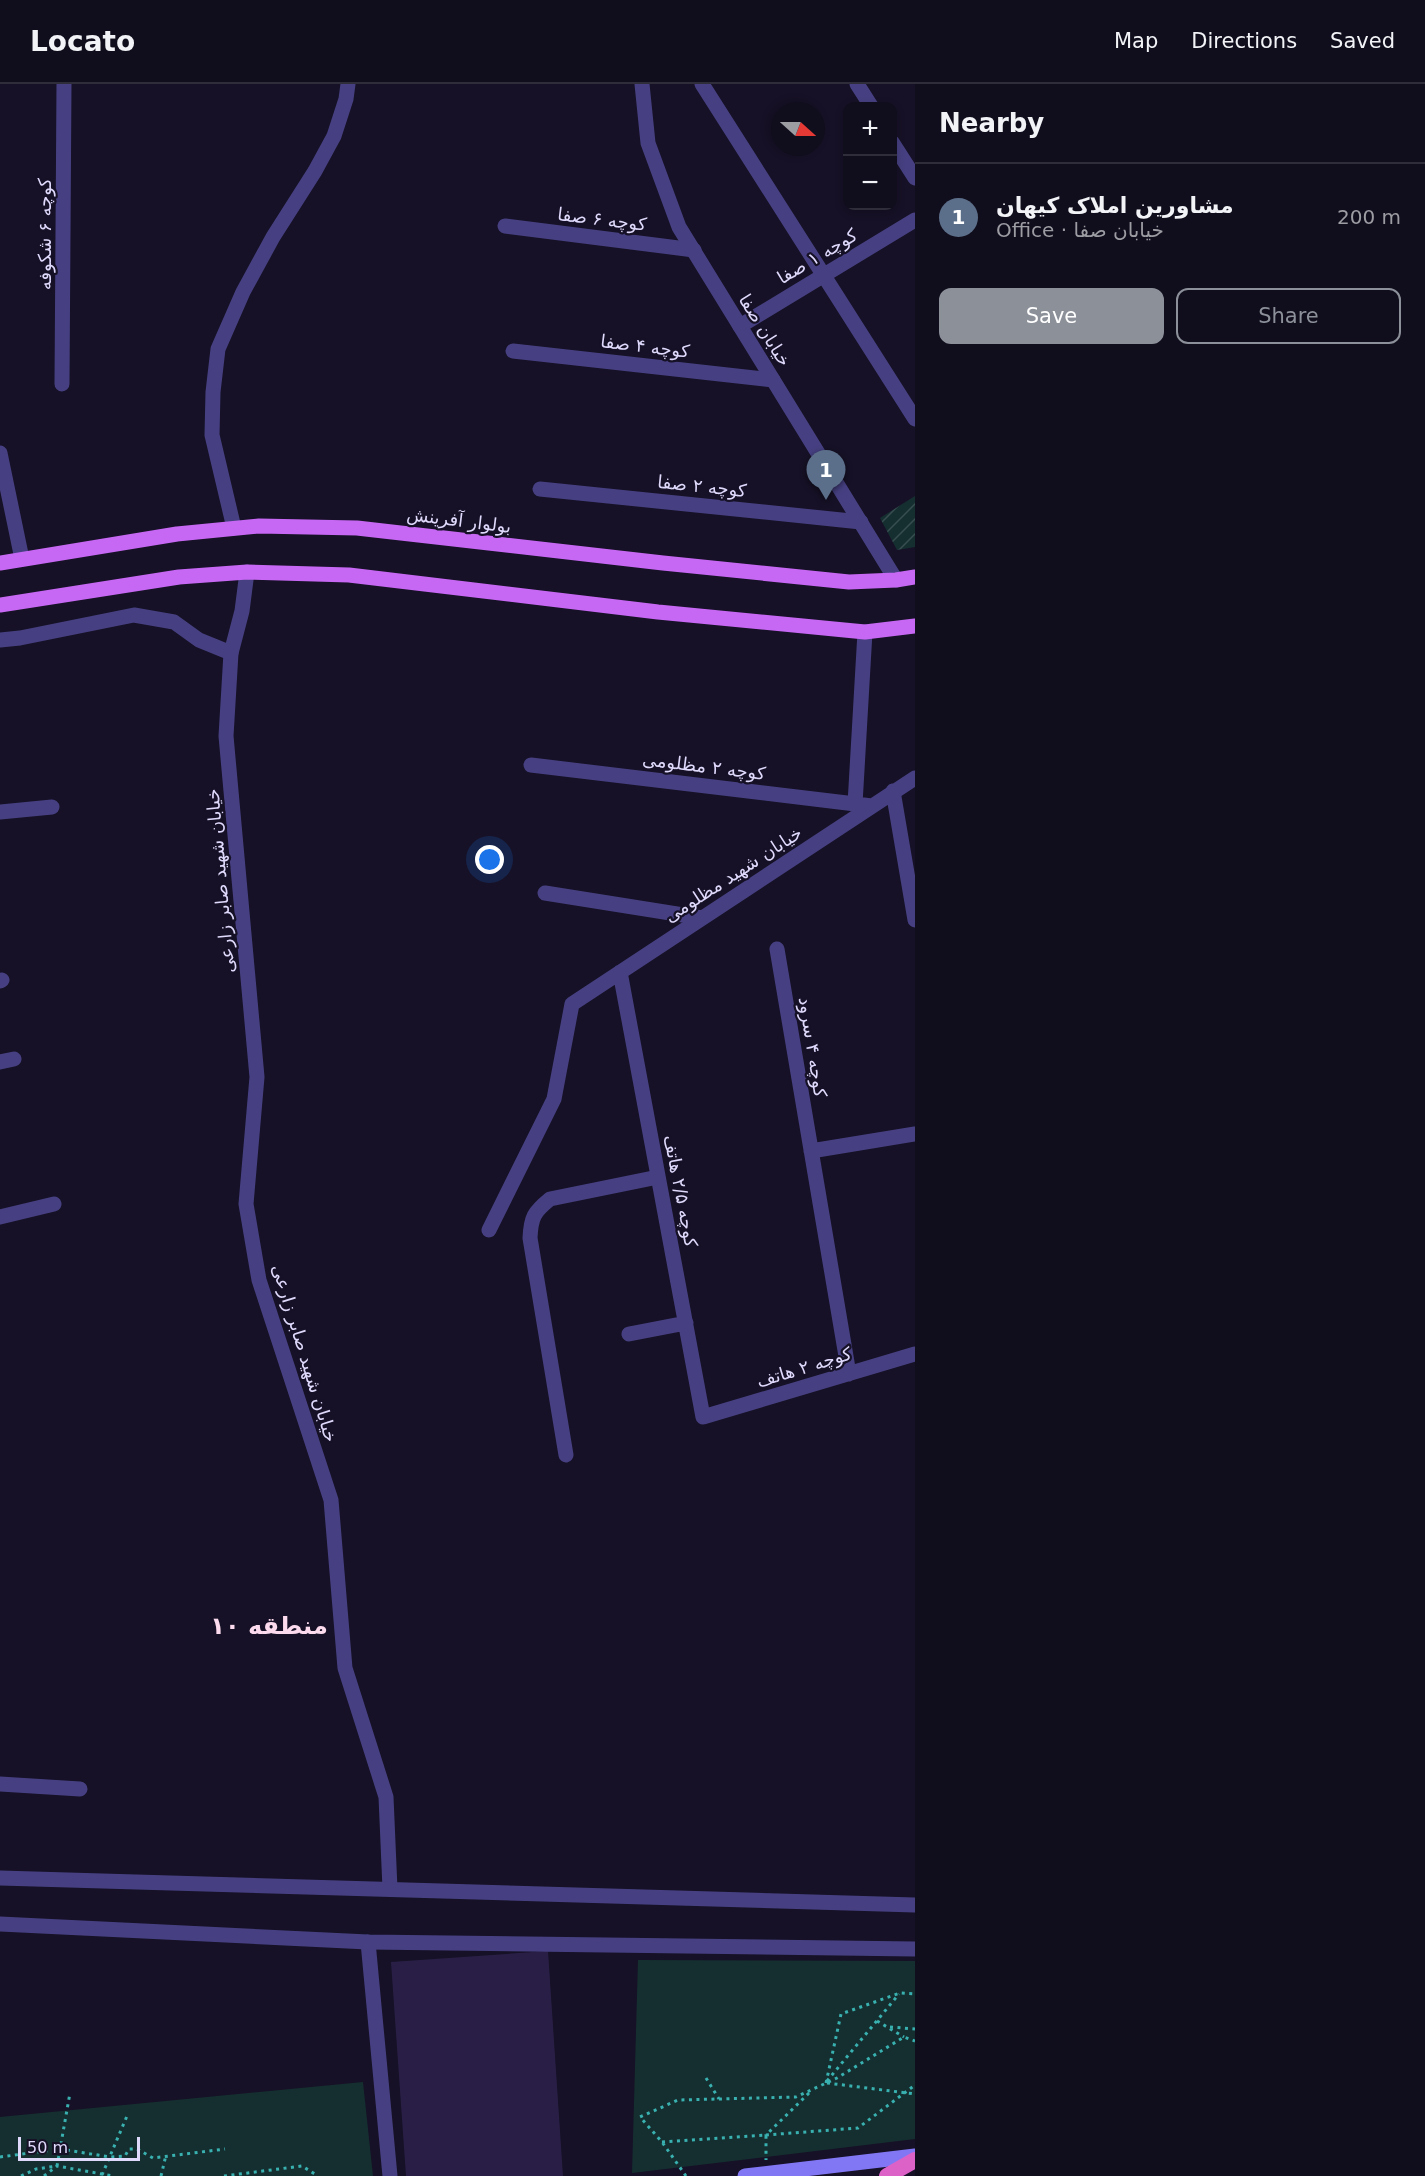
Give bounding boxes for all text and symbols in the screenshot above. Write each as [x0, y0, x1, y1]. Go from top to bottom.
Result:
text: Locato [30, 25, 135, 58]
text: Map [1114, 29, 1158, 53]
text: Directions [1191, 29, 1297, 53]
text: Saved [1330, 29, 1395, 53]
north arrow [771, 102, 825, 156]
map controls [843, 102, 897, 210]
button: + [843, 102, 897, 156]
text: Nearby [939, 108, 1044, 138]
button: − [843, 156, 897, 210]
street label: کوچه ۶ شکوفه [34, 177, 56, 290]
text: مشاورین املاک کیهان [996, 193, 1234, 218]
street label: کوچه ۶ صفا [556, 203, 648, 236]
text: 1 [952, 205, 965, 229]
text: 200 m [1337, 205, 1401, 229]
text: Office · خیابان صفا [996, 218, 1164, 242]
street label: کوچه ۱ صفا [773, 224, 862, 289]
button: Save [939, 288, 1164, 344]
button: Share [1176, 288, 1401, 344]
street label: خیابان صفا [735, 290, 795, 370]
street label: کوچه ۴ صفا [599, 330, 691, 363]
pin: 1 [806, 450, 846, 500]
street label: کوچه ۲ صفا [656, 471, 748, 502]
street label: بولوار آفرینش [405, 502, 513, 538]
street label: کوچه ۲ مظلومی [641, 748, 767, 785]
street label: خیابان شهید صابر زارعی [201, 788, 240, 974]
street label: خیابان شهید مظلومی [660, 822, 806, 927]
your location [475, 845, 504, 874]
street label: کوچه ۴ سرود [794, 995, 831, 1099]
street label: کوچه ۲/۵ هاتف [659, 1133, 702, 1250]
street label: خیابان شهید صابر زارعی [267, 1261, 342, 1445]
street label: کوچه ۲ هاتف [754, 1342, 855, 1392]
district label: منطقه ۱۰ [210, 1612, 328, 1640]
scale bar [18, 2134, 140, 2162]
text: 50 m [27, 2138, 68, 2157]

